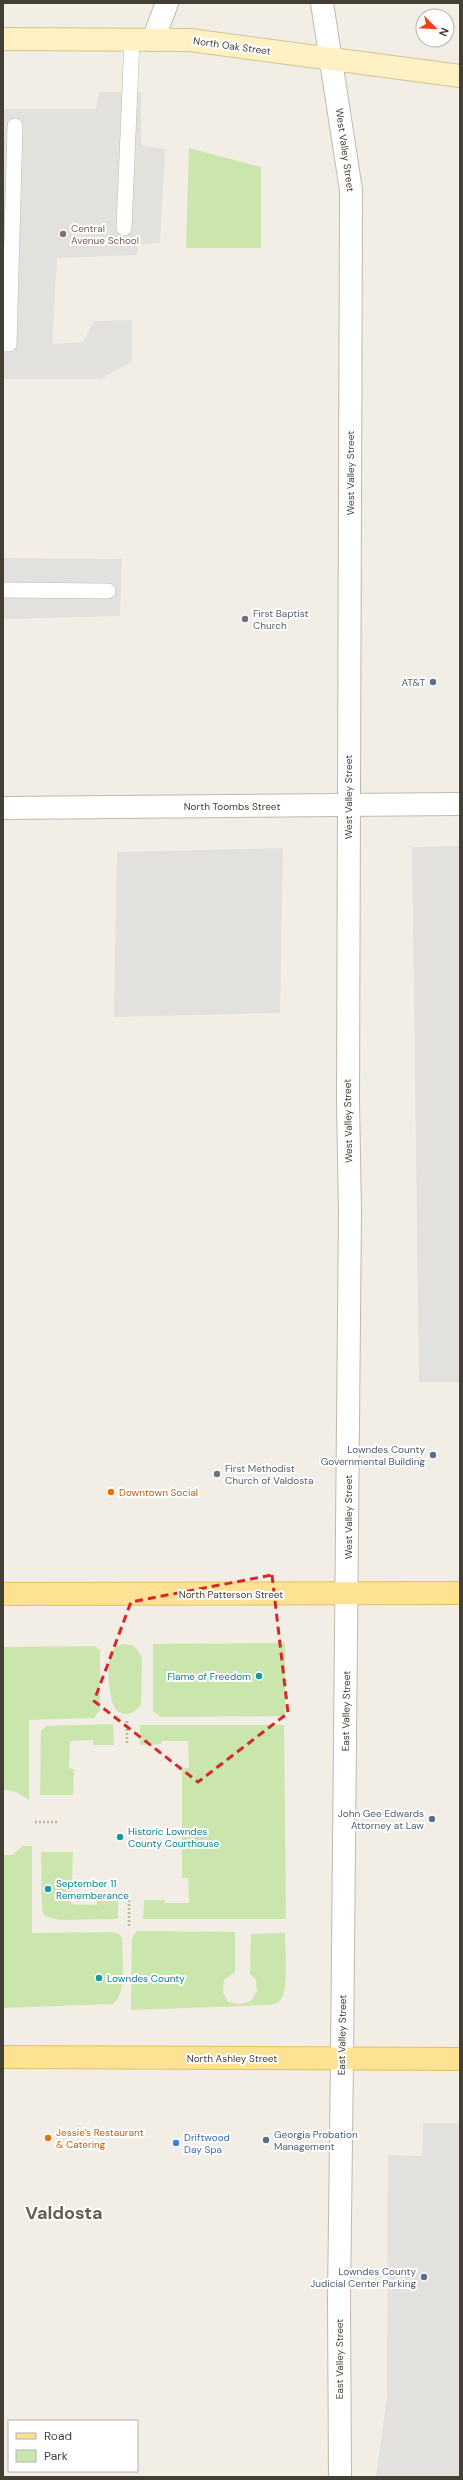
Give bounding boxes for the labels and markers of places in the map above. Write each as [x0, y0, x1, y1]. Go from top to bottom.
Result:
place label: Central Avenue School [71, 222, 139, 247]
marker: Central Avenue School [58, 229, 68, 239]
place label: First Baptist Church [253, 607, 308, 632]
marker: First Baptist Church [240, 614, 250, 624]
place label: AT&T [402, 676, 425, 689]
marker: AT&T [428, 677, 438, 687]
place label: Lowndes County Governmental Building [321, 1443, 425, 1468]
marker: Lowndes County Governmental Building [428, 1450, 438, 1460]
place label: First Methodist Church of Valdosta [225, 1462, 313, 1487]
marker: First Methodist Church of Valdosta [212, 1469, 222, 1479]
place label: Downtown Social [119, 1486, 198, 1499]
marker: Downtown Social [106, 1487, 116, 1497]
place label: Flame of Freedom [167, 1670, 251, 1683]
marker: Flame of Freedom [254, 1671, 264, 1681]
place label: John Gee Edwards Attorney at Law [338, 1807, 424, 1832]
marker: John Gee Edwards Attorney at Law [427, 1814, 437, 1824]
place label: Historic Lowndes County Courthouse [128, 1825, 220, 1850]
marker: Historic Lowndes County Courthouse [115, 1832, 125, 1842]
place label: September 11 Rememberance [56, 1877, 129, 1902]
marker: September 11 Rememberance [43, 1884, 53, 1894]
place label: Lowndes County [107, 1972, 185, 1985]
marker: Lowndes County [94, 1973, 104, 1983]
place label: Jessie's Restaurant & Catering [56, 2126, 144, 2151]
place label: Georgia Probation Management [274, 2128, 358, 2153]
place label: Driftwood Day Spa [184, 2131, 230, 2156]
marker: Jessie's Restaurant & Catering [43, 2133, 53, 2143]
marker: Georgia Probation Management [261, 2135, 271, 2145]
marker: Driftwood Day Spa [171, 2138, 181, 2148]
place label: Lowndes County Judicial Center Parking [310, 2265, 416, 2290]
marker: Lowndes County Judicial Center Parking [419, 2272, 429, 2282]

